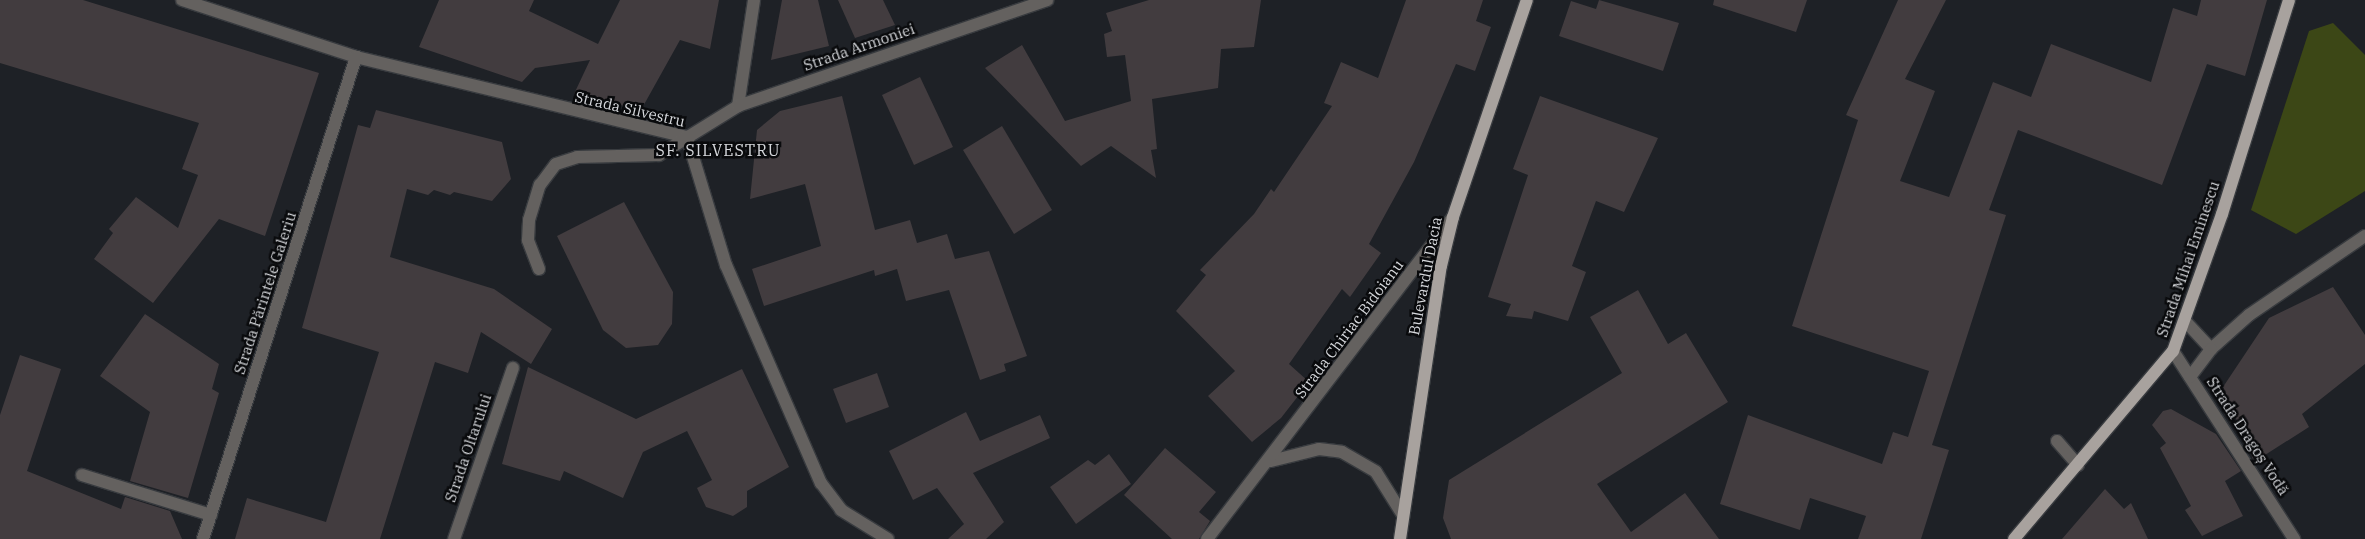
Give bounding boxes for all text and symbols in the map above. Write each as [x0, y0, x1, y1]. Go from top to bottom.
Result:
street label: Strada Armoniei [801, 20, 917, 74]
street label: Strada Silvestru [573, 88, 687, 130]
district label: SF. SILVESTRU [654, 140, 782, 160]
street label: Strada Mihai Eminescu [2153, 179, 2223, 339]
street label: Strada Părintele Galeriu [230, 210, 300, 376]
street label: Bulevardul Dacia [1405, 215, 1445, 337]
street label: Strada Chiriac Bidoianu [1291, 256, 1407, 402]
street label: Strada Dragoș Vodă [2203, 373, 2293, 499]
street label: Strada Oltarului [441, 392, 495, 504]

